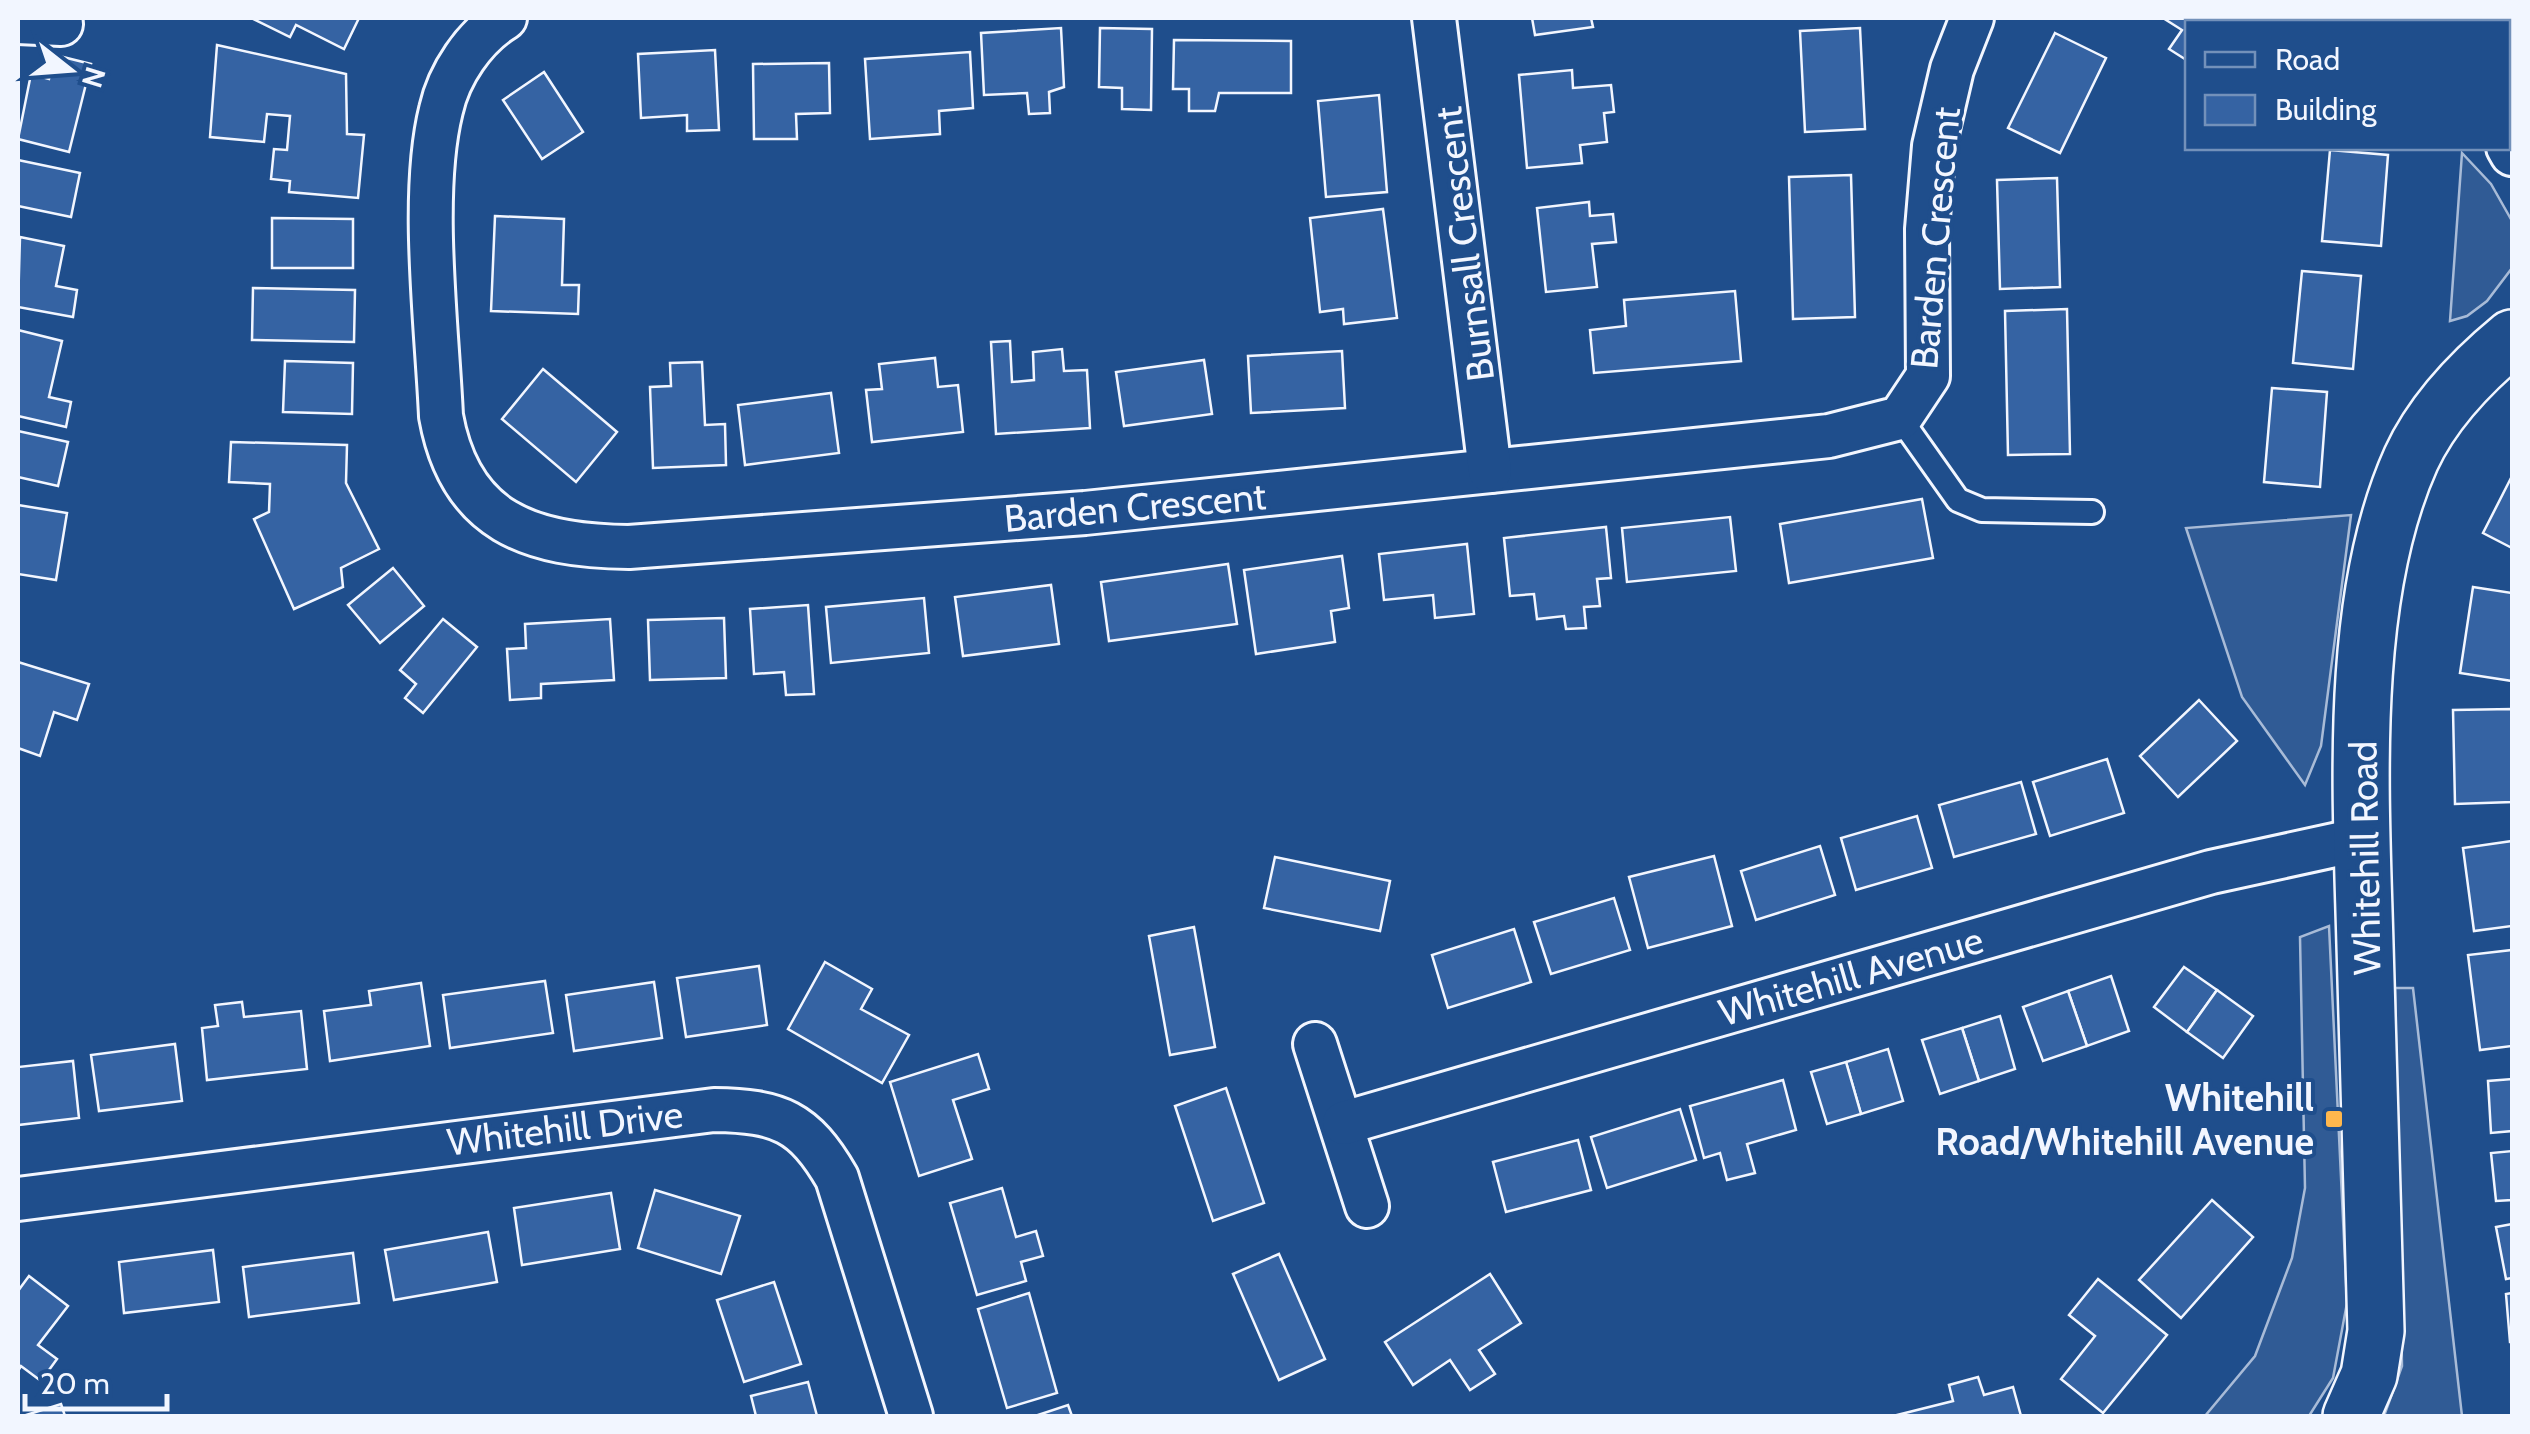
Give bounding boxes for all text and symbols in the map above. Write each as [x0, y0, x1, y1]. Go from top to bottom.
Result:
north arrow [20, 20, 120, 120]
legend [2185, 20, 2510, 150]
text: Road [2275, 41, 2340, 78]
text: N [75, 63, 113, 92]
text: Building [2275, 91, 2378, 128]
street label: Burnsall Crescent [1424, 104, 1504, 384]
street label: Barden Crescent [1900, 105, 1970, 371]
street label: Barden Crescent [1002, 472, 1268, 542]
street label: Whitehill Road [2339, 740, 2391, 976]
street label: Whitehill Avenue [1714, 916, 1988, 1036]
place label: Whitehill Road/Whitehill Avenue [1935, 1074, 2314, 1165]
street label: Whitehill Drive [444, 1090, 686, 1166]
marker: Whitehill Road/Whitehill Avenue [2323, 1108, 2345, 1130]
scale bar [25, 1349, 168, 1411]
text: 20 m [40, 1365, 110, 1402]

